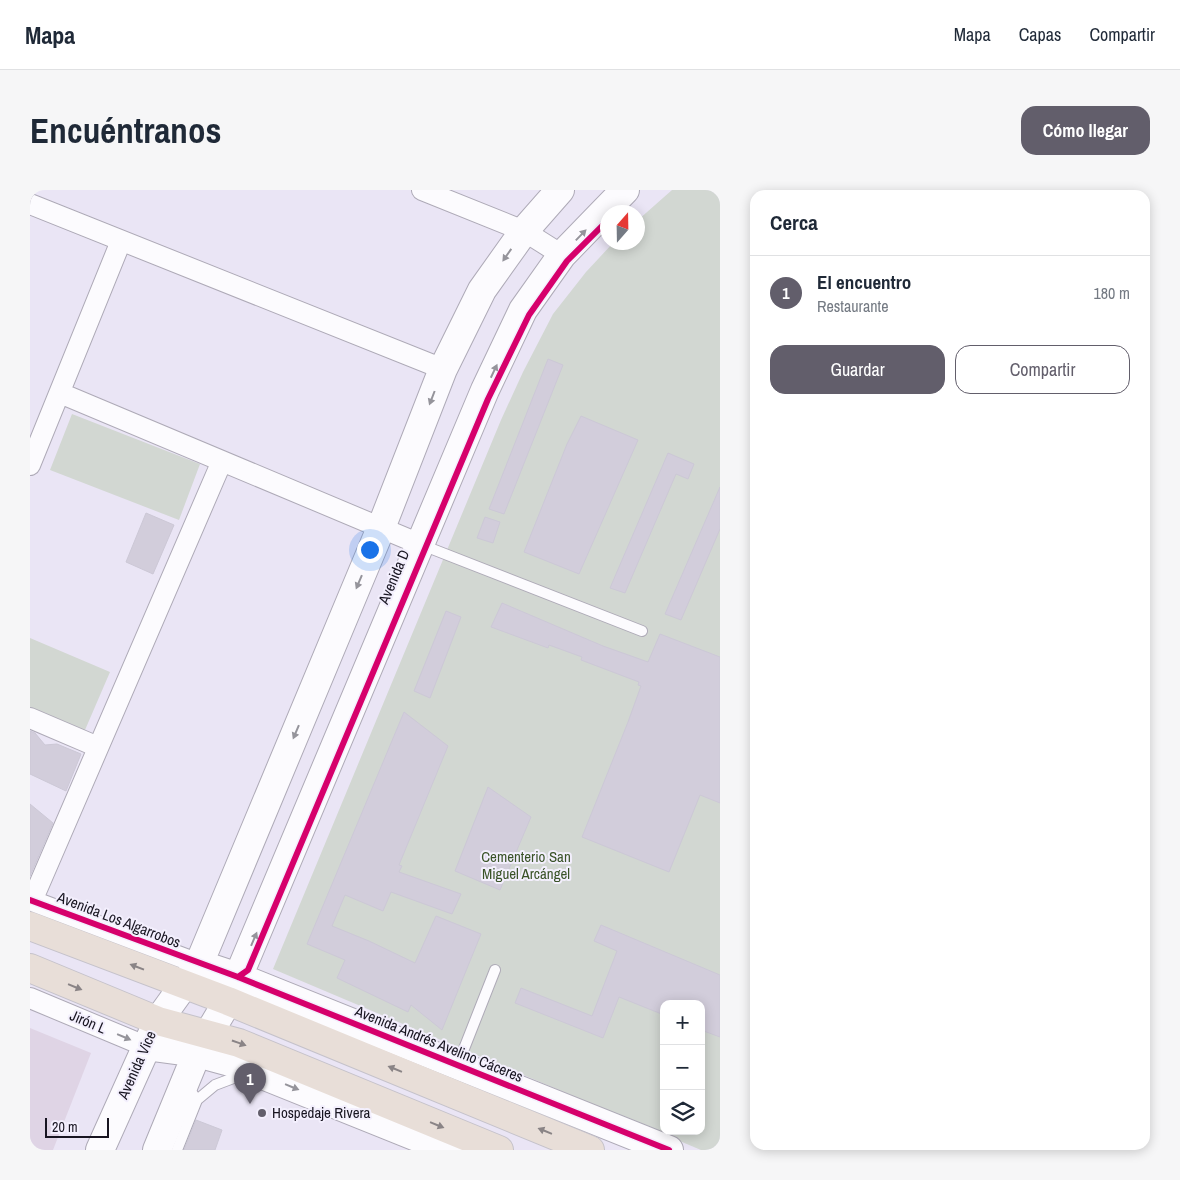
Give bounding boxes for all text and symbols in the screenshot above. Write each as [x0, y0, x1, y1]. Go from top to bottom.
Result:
text: Mapa [25, 19, 75, 51]
text: Mapa [954, 22, 991, 47]
text: Capas [1019, 22, 1061, 47]
text: Compartir [1089, 22, 1155, 47]
button: Cómo llegar [1021, 106, 1150, 155]
text: Encuéntranos [30, 107, 221, 154]
north arrow [600, 205, 645, 250]
text: Cerca [770, 208, 818, 237]
one-way arrow [575, 229, 587, 241]
one-way arrow [502, 248, 512, 262]
text: El encuentro [817, 269, 911, 295]
text: 1 [782, 282, 790, 304]
text: 180 m [1094, 282, 1130, 304]
text: Restaurante [817, 295, 888, 317]
button: Guardar [770, 345, 945, 394]
button: Compartir [955, 345, 1130, 394]
one-way arrow [491, 364, 499, 378]
one-way arrow [428, 391, 436, 406]
your location [357, 537, 383, 563]
street label: Avenida D [372, 546, 414, 608]
one-way arrow [354, 574, 362, 589]
one-way arrow [292, 725, 300, 739]
park label: Cementerio San Miguel Arcángel [481, 846, 571, 884]
street label: Avenida Los Algarrobos [54, 886, 184, 953]
one-way arrow [250, 932, 258, 947]
one-way arrow [130, 963, 144, 971]
one-way arrow [68, 983, 83, 991]
street label: Avenida Andrés Avelino Cáceres [351, 1000, 526, 1087]
map controls [660, 1000, 705, 1135]
button: + [660, 1000, 705, 1045]
street label: Jirón L [67, 1005, 110, 1039]
street label: Avenida Vice [112, 1027, 161, 1103]
one-way arrow [116, 1033, 131, 1041]
one-way arrow [231, 1040, 246, 1047]
button: − [660, 1045, 705, 1090]
pin: 1 [234, 1063, 266, 1104]
one-way arrow [388, 1065, 402, 1073]
one-way arrow [285, 1083, 300, 1091]
button: layers [660, 1090, 705, 1135]
place label: Hospedaje Rivera [272, 1102, 371, 1123]
marker: Hospedaje Rivera [256, 1107, 268, 1119]
scale bar [45, 1115, 109, 1138]
text: 20 m [52, 1118, 78, 1136]
one-way arrow [430, 1121, 444, 1129]
one-way arrow [538, 1127, 552, 1135]

